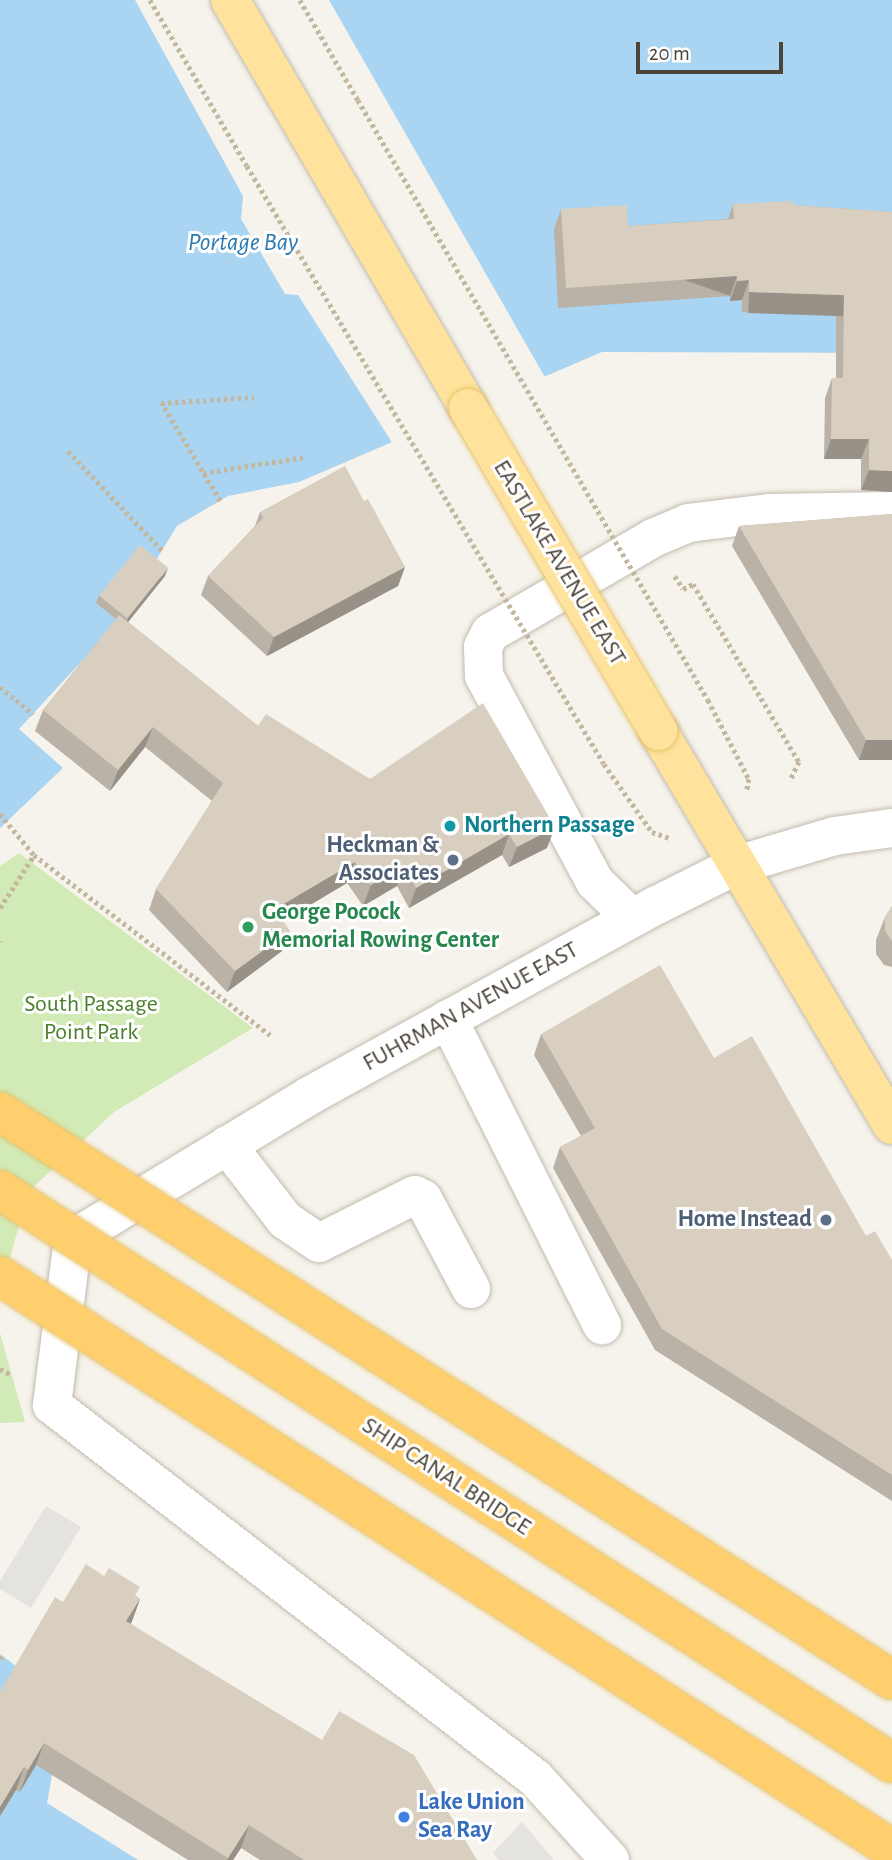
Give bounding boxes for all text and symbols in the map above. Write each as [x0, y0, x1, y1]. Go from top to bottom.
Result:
scale bar [640, 28, 787, 72]
text: 20 m [649, 43, 690, 64]
water label: Portage Bay [188, 227, 298, 259]
street label: EASTLAKE AVENUE EAST [486, 455, 632, 671]
place label: Northern Passage [464, 812, 635, 840]
marker: Northern Passage [442, 818, 458, 834]
place label: Heckman & Associates [326, 832, 439, 888]
marker: Heckman & Associates [445, 852, 461, 868]
place label: George Pocock Memorial Rowing Center [262, 899, 499, 955]
marker: George Pocock Memorial Rowing Center [240, 919, 256, 935]
street label: FUHRMAN AVENUE EAST [358, 936, 584, 1078]
park label: South Passage Point Park [24, 991, 158, 1047]
place label: Home Instead [677, 1206, 812, 1234]
marker: Home Instead [818, 1212, 834, 1228]
street label: SHIP CANAL BRIDGE [356, 1412, 536, 1542]
place label: Lake Union Sea Ray [418, 1789, 525, 1845]
marker: Lake Union Sea Ray [396, 1809, 412, 1825]

